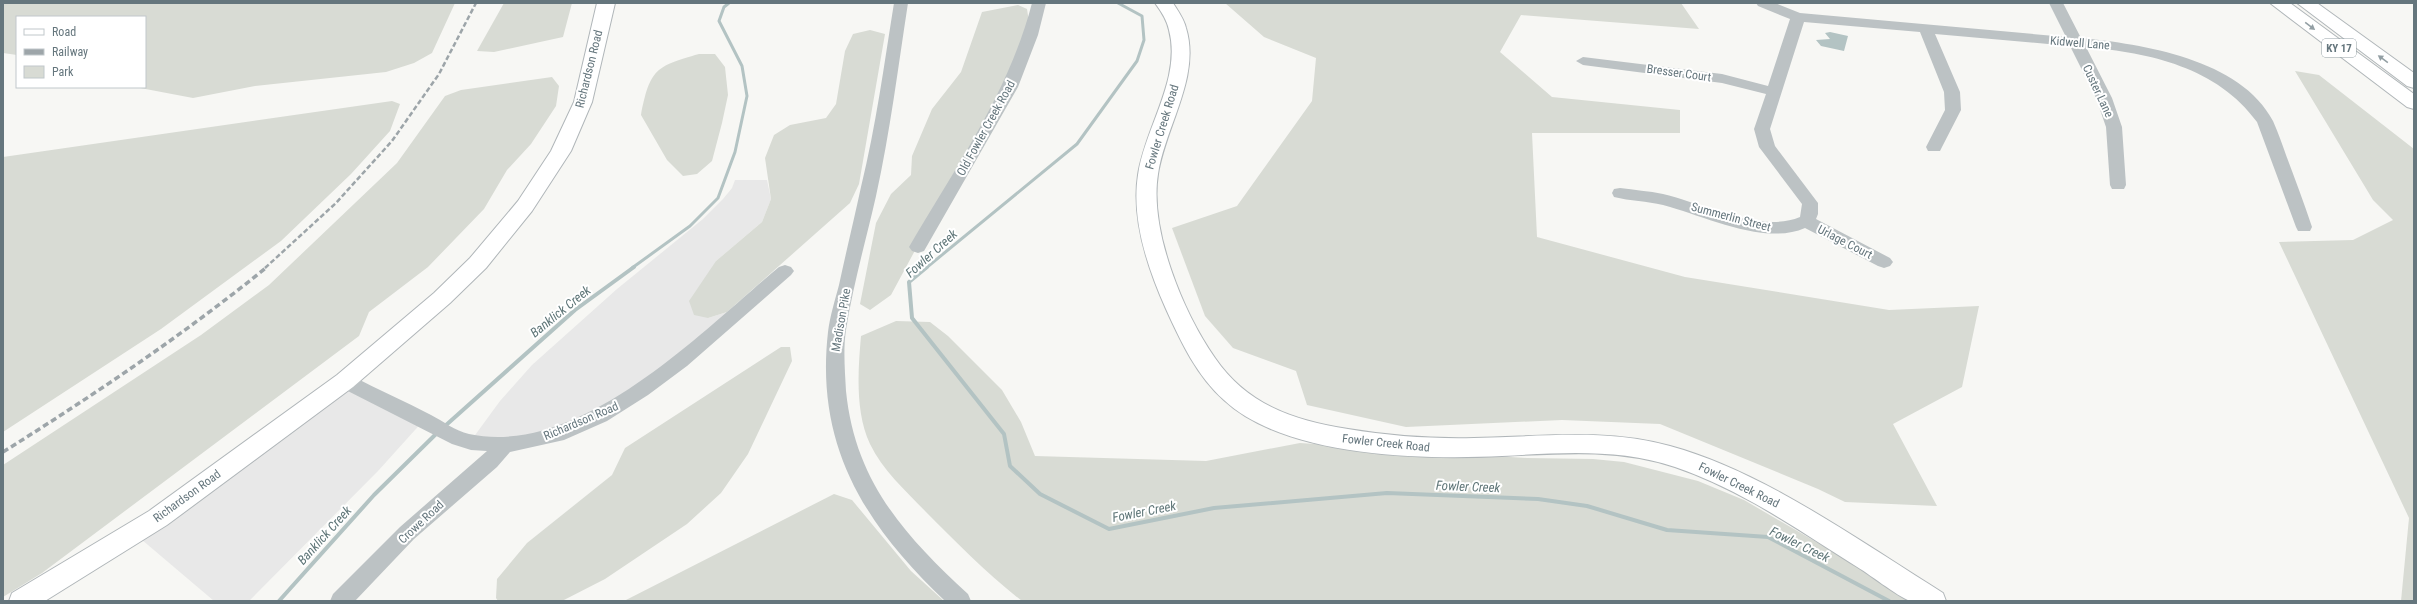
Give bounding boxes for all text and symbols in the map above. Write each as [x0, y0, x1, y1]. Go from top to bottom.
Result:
legend [16, 16, 146, 88]
one-way arrow [2305, 22, 2316, 30]
text: Road [52, 25, 76, 39]
street label: Richardson Road [573, 29, 605, 109]
street label: Kidwell Lane [2050, 33, 2111, 53]
road number: KY 17 [2322, 39, 2356, 57]
text: Railway [52, 45, 88, 59]
one-way arrow [2377, 55, 2388, 63]
street label: Bresser Court [1646, 62, 1713, 85]
street label: Custer Lane [2080, 62, 2116, 120]
text: Park [52, 65, 74, 79]
street label: Old Fowler Creek Road [954, 78, 1018, 178]
street label: Fowler Creek Road [1142, 83, 1182, 171]
street label: Summerlin Street [1690, 200, 1773, 234]
street label: Urlage Court [1815, 222, 1875, 262]
water label: Fowler Creek [902, 226, 961, 281]
water label: Banklick Creek [527, 282, 594, 340]
street label: Madison Pike [829, 287, 854, 353]
street label: Richardson Road [542, 399, 621, 443]
street label: Fowler Creek Road [1341, 431, 1431, 455]
street label: Fowler Creek Road [1696, 459, 1782, 511]
street label: Richardson Road [151, 467, 223, 525]
water label: Fowler Creek [1436, 478, 1501, 495]
street label: Crowe Road [396, 498, 447, 546]
water label: Fowler Creek [1111, 498, 1177, 525]
water label: Banklick Creek [294, 503, 355, 568]
water label: Fowler Creek [1768, 524, 1832, 565]

